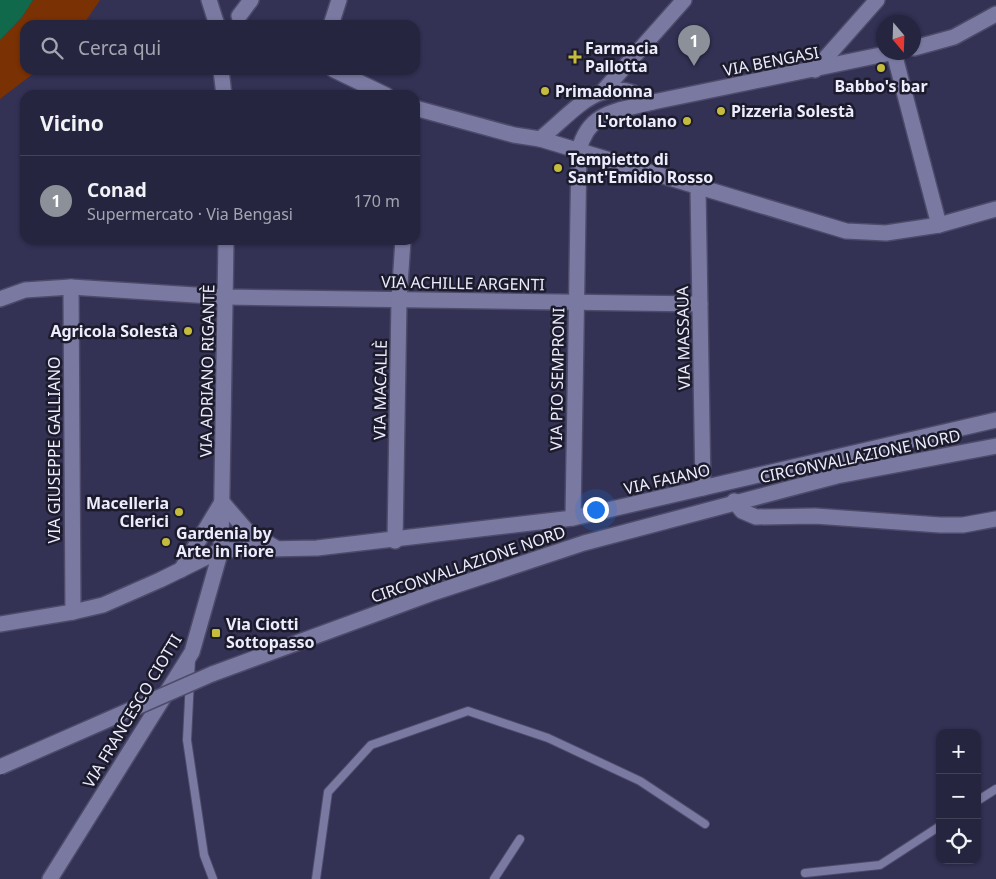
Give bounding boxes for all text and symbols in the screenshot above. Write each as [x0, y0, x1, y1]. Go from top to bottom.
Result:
north arrow [876, 15, 921, 60]
search box [20, 20, 420, 75]
pin: 1 [678, 25, 710, 66]
icon: search [38, 34, 66, 62]
text: Cerca qui [78, 35, 161, 61]
place label: Farmacia Pallotta [585, 37, 658, 77]
street label: VIA BENGASI [721, 41, 821, 81]
marker: Farmacia Pallotta [569, 51, 581, 63]
marker: Babbo's bar [875, 62, 887, 74]
place label: Babbo's bar [834, 75, 928, 97]
place label: Primadonna [555, 80, 653, 102]
marker: Primadonna [539, 85, 551, 97]
place label: Pizzeria Solestà [731, 100, 854, 122]
marker: Pizzeria Solestà [715, 105, 727, 117]
text: Vicino [40, 109, 104, 137]
place label: L'ortolano [597, 110, 677, 132]
marker: L'ortolano [681, 115, 693, 127]
place label: Tempietto di Sant'Emidio Rosso [568, 148, 713, 188]
marker: Tempietto di Sant'Emidio Rosso [552, 162, 564, 174]
text: Conad [87, 177, 147, 203]
text: 1 [51, 190, 61, 212]
text: 170 m [353, 190, 400, 212]
text: Supermercato · Via Bengasi [87, 203, 293, 225]
street label: VIA ACHILLE ARGENTI [381, 271, 545, 295]
street label: VIA ADRIANO RIGANTÈ [194, 284, 220, 458]
street label: VIA MASSAUA [671, 285, 695, 390]
street label: VIA PIO SEMPRONI [545, 307, 569, 451]
place label: Agricola Solestà [50, 320, 178, 342]
marker: Agricola Solestà [182, 325, 194, 337]
street label: VIA MACALLÈ [368, 340, 392, 440]
street label: VIA GIUSEPPE GALLIANO [43, 356, 65, 544]
street label: CIRCONVALLAZIONE NORD [758, 424, 962, 488]
street label: VIA FAIANO [622, 458, 712, 500]
place label: Macelleria Clerici [86, 492, 169, 532]
your location [583, 497, 609, 523]
marker: Macelleria Clerici [173, 506, 185, 518]
street label: CIRCONVALLAZIONE NORD [368, 520, 568, 608]
place label: Gardenia by Arte in Fiore [176, 522, 274, 562]
marker: Gardenia by Arte in Fiore [160, 536, 172, 548]
place label: Via Ciotti Sottopasso [226, 613, 314, 653]
marker: Via Ciotti Sottopasso [210, 627, 222, 639]
street label: VIA FRANCESCO CIOTTI [77, 630, 187, 792]
map controls [936, 729, 981, 864]
button: + [936, 729, 981, 774]
button: − [936, 774, 981, 819]
button: locate [936, 819, 981, 864]

